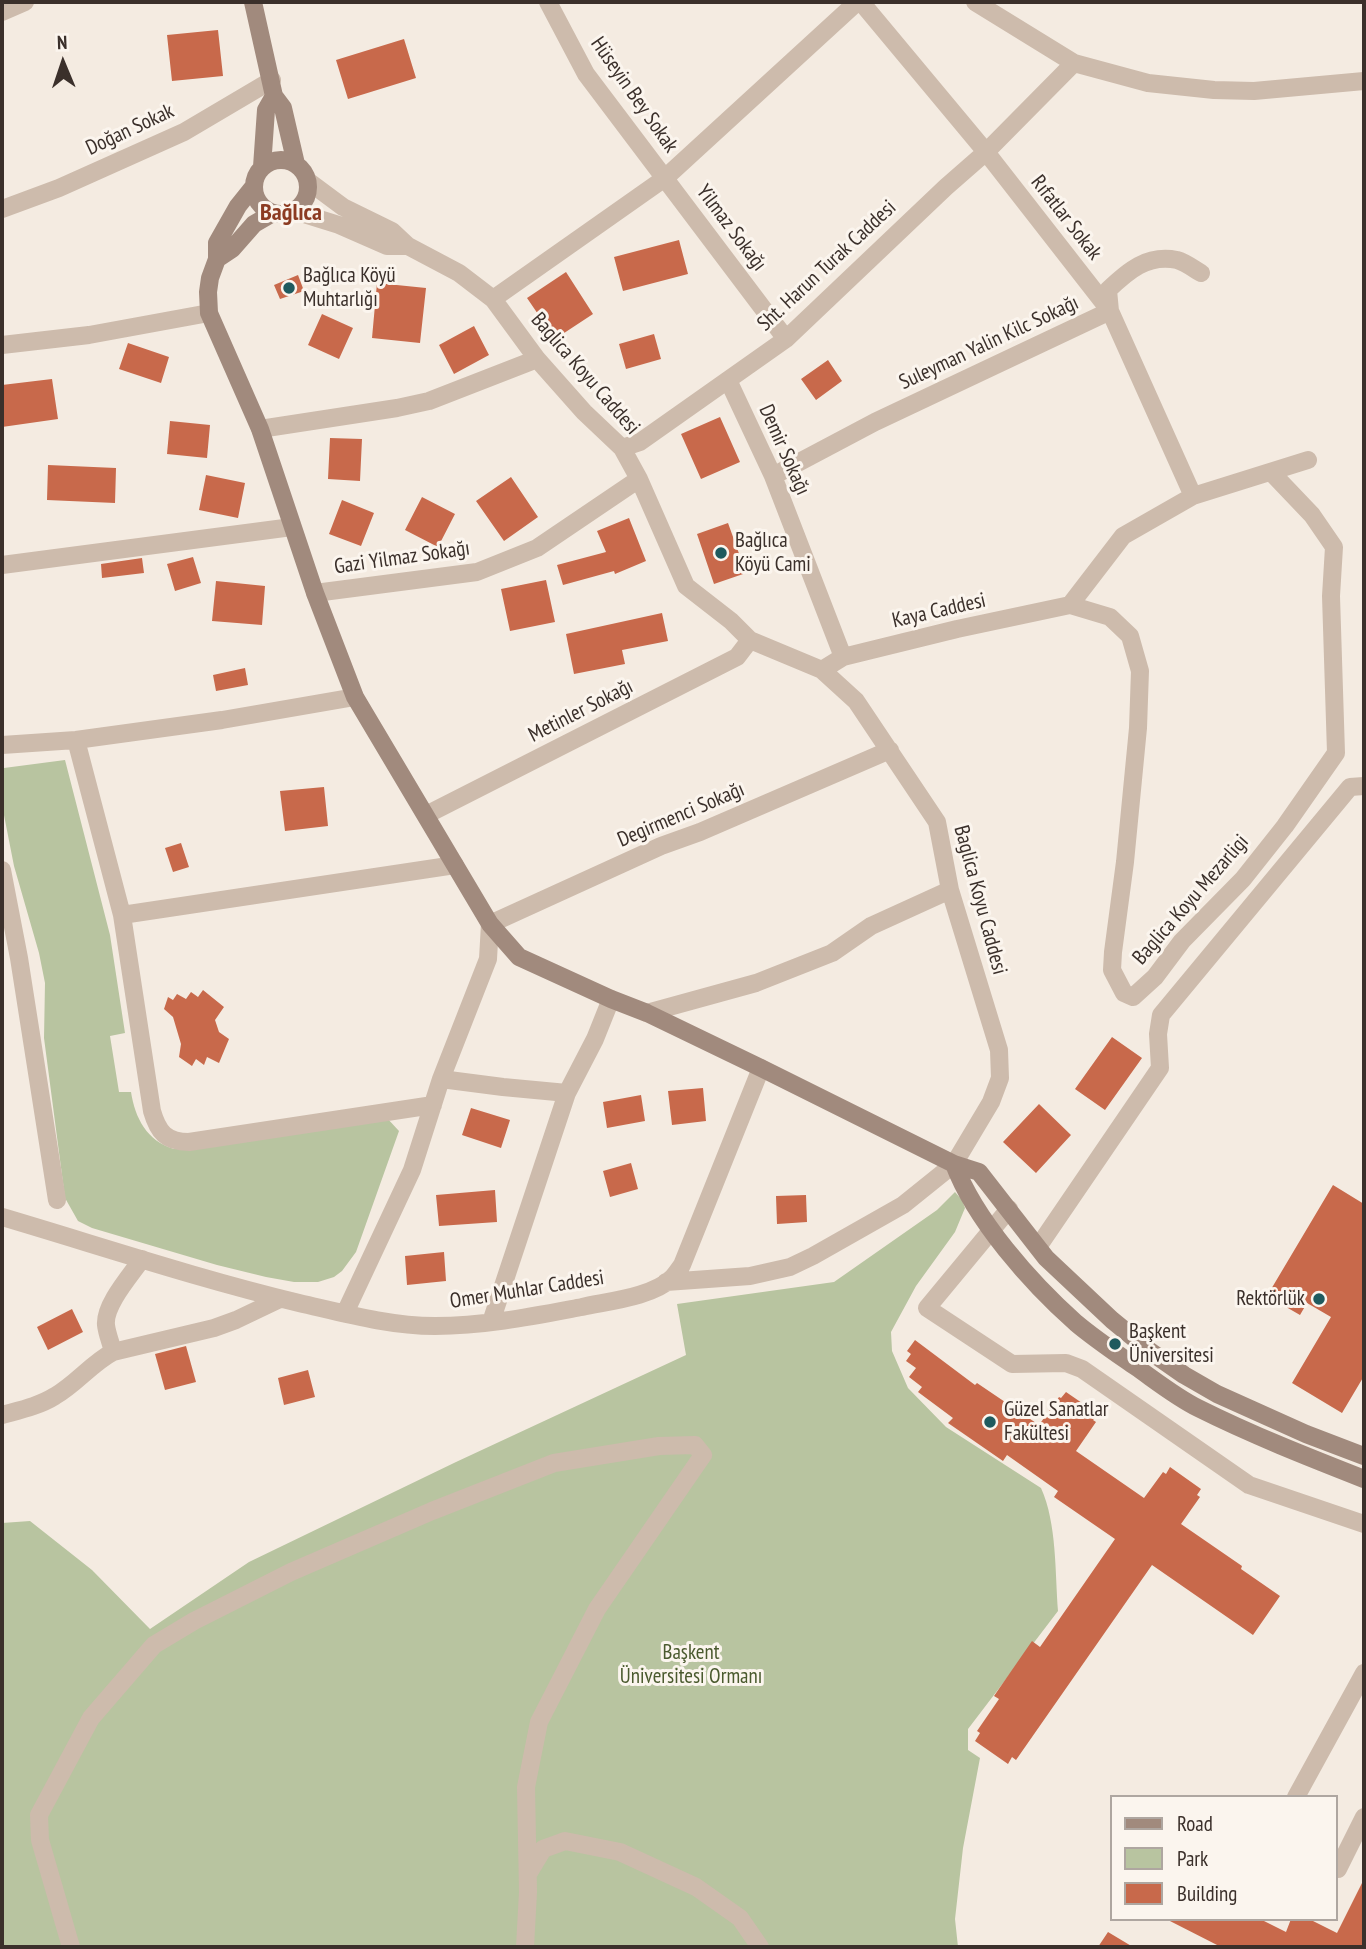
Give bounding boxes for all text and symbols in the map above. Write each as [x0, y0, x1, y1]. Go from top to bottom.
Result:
north arrow [28, 28, 98, 98]
text: N [57, 30, 68, 54]
street label: Hüseyin Bey Sokak [585, 32, 683, 158]
street label: Doğan Sokak [82, 99, 178, 161]
street label: Rıfatlar Sokak [1025, 171, 1107, 265]
street label: Yilmaz Sokağı [690, 180, 772, 276]
street label: Sht. Harun Turak Caddesi [753, 195, 901, 337]
district label: Bağlıca [260, 199, 322, 227]
place label: Bağlıca Köyü Muhtarlığı [303, 263, 396, 313]
marker: Bağlıca Köyü Muhtarlığı [281, 280, 297, 296]
street label: Suleyman Yalin Kilc Sokağı [895, 290, 1083, 396]
street label: Baglica Koyu Caddesi [525, 308, 645, 440]
street label: Demir Sokağı [753, 401, 815, 499]
place label: Bağlıca Köyü Cami [735, 528, 811, 578]
street label: Gazi Yilmaz Sokağı [333, 536, 471, 580]
marker: Bağlıca Köyü Cami [713, 545, 729, 561]
street label: Kaya Caddesi [890, 588, 988, 634]
street label: Metinler Sokağı [525, 674, 637, 748]
street label: Degirmenci Sokağı [614, 777, 748, 853]
street label: Baglica Koyu Caddesi [948, 823, 1012, 977]
street label: Baglica Koyu Mezarligi [1128, 830, 1254, 970]
street label: Omer Muhlar Caddesi [448, 1265, 606, 1315]
place label: Rektörlük [1236, 1286, 1305, 1312]
marker: Rektörlük [1311, 1291, 1327, 1307]
place label: Başkent Üniversitesi [1129, 1319, 1214, 1369]
marker: Başkent Üniversitesi [1107, 1336, 1123, 1352]
place label: Güzel Sanatlar Fakültesi [1004, 1397, 1109, 1447]
marker: Güzel Sanatlar Fakültesi [982, 1414, 998, 1430]
park label: Başkent Üniversitesi Ormanı [620, 1640, 762, 1690]
legend [1110, 1795, 1338, 1921]
text: Road [1177, 1810, 1213, 1837]
text: Park [1177, 1845, 1208, 1872]
text: Building [1177, 1880, 1237, 1907]

